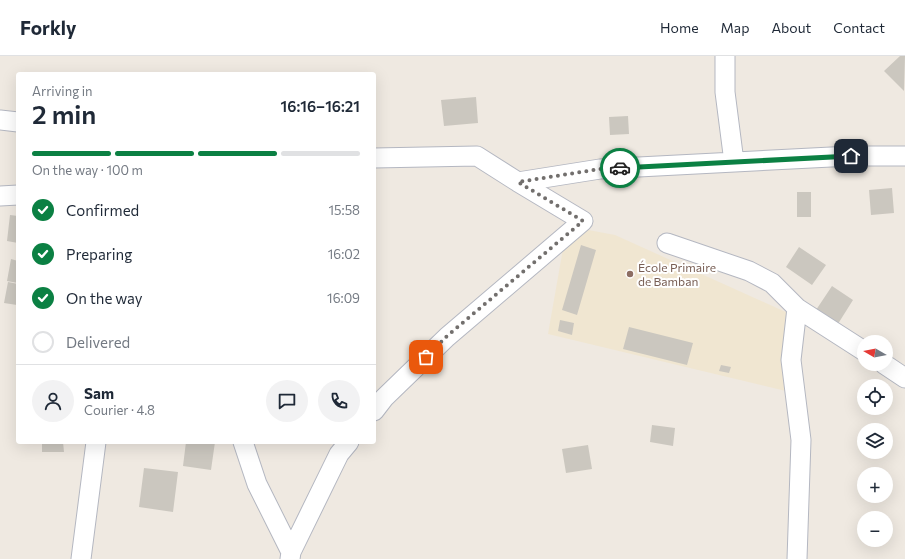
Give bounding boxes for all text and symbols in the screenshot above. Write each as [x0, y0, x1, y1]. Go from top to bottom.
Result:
text: Forkly [20, 16, 76, 39]
text: Home [660, 19, 699, 36]
text: Map [721, 19, 749, 36]
text: About [771, 19, 811, 36]
text: Contact [833, 19, 885, 36]
text: Arriving in [32, 83, 92, 99]
text: 16:16–16:21 [281, 97, 360, 115]
text: 2 min [32, 98, 96, 129]
pin [834, 139, 868, 173]
icon: home [840, 145, 862, 167]
courier [600, 148, 640, 188]
icon: car [609, 157, 631, 179]
text: On the way · 100 m [32, 162, 143, 178]
icon: check [32, 199, 54, 221]
text: Confirmed [66, 201, 139, 219]
text: 15:58 [329, 202, 360, 218]
icon: check [32, 243, 54, 265]
text: Preparing [66, 245, 132, 263]
text: 16:02 [328, 246, 360, 262]
place label: École Primaire de Bamban [638, 260, 716, 288]
marker: École Primaire de Bamban [625, 269, 635, 279]
icon: check [32, 287, 54, 309]
text: On the way [66, 289, 143, 307]
text: 16:09 [327, 290, 360, 306]
text: Delivered [66, 333, 130, 351]
north arrow [857, 335, 893, 371]
map controls [857, 335, 893, 547]
pin [409, 340, 443, 374]
icon: bag [415, 346, 437, 368]
button: locate [857, 379, 893, 415]
button: person [32, 380, 74, 422]
button: chat [266, 380, 308, 422]
button: phone [318, 380, 360, 422]
text: Sam [84, 384, 114, 402]
text: Courier · 4.8 [84, 402, 155, 418]
button: layers [857, 423, 893, 459]
button: + [857, 467, 893, 503]
button: − [857, 511, 893, 547]

